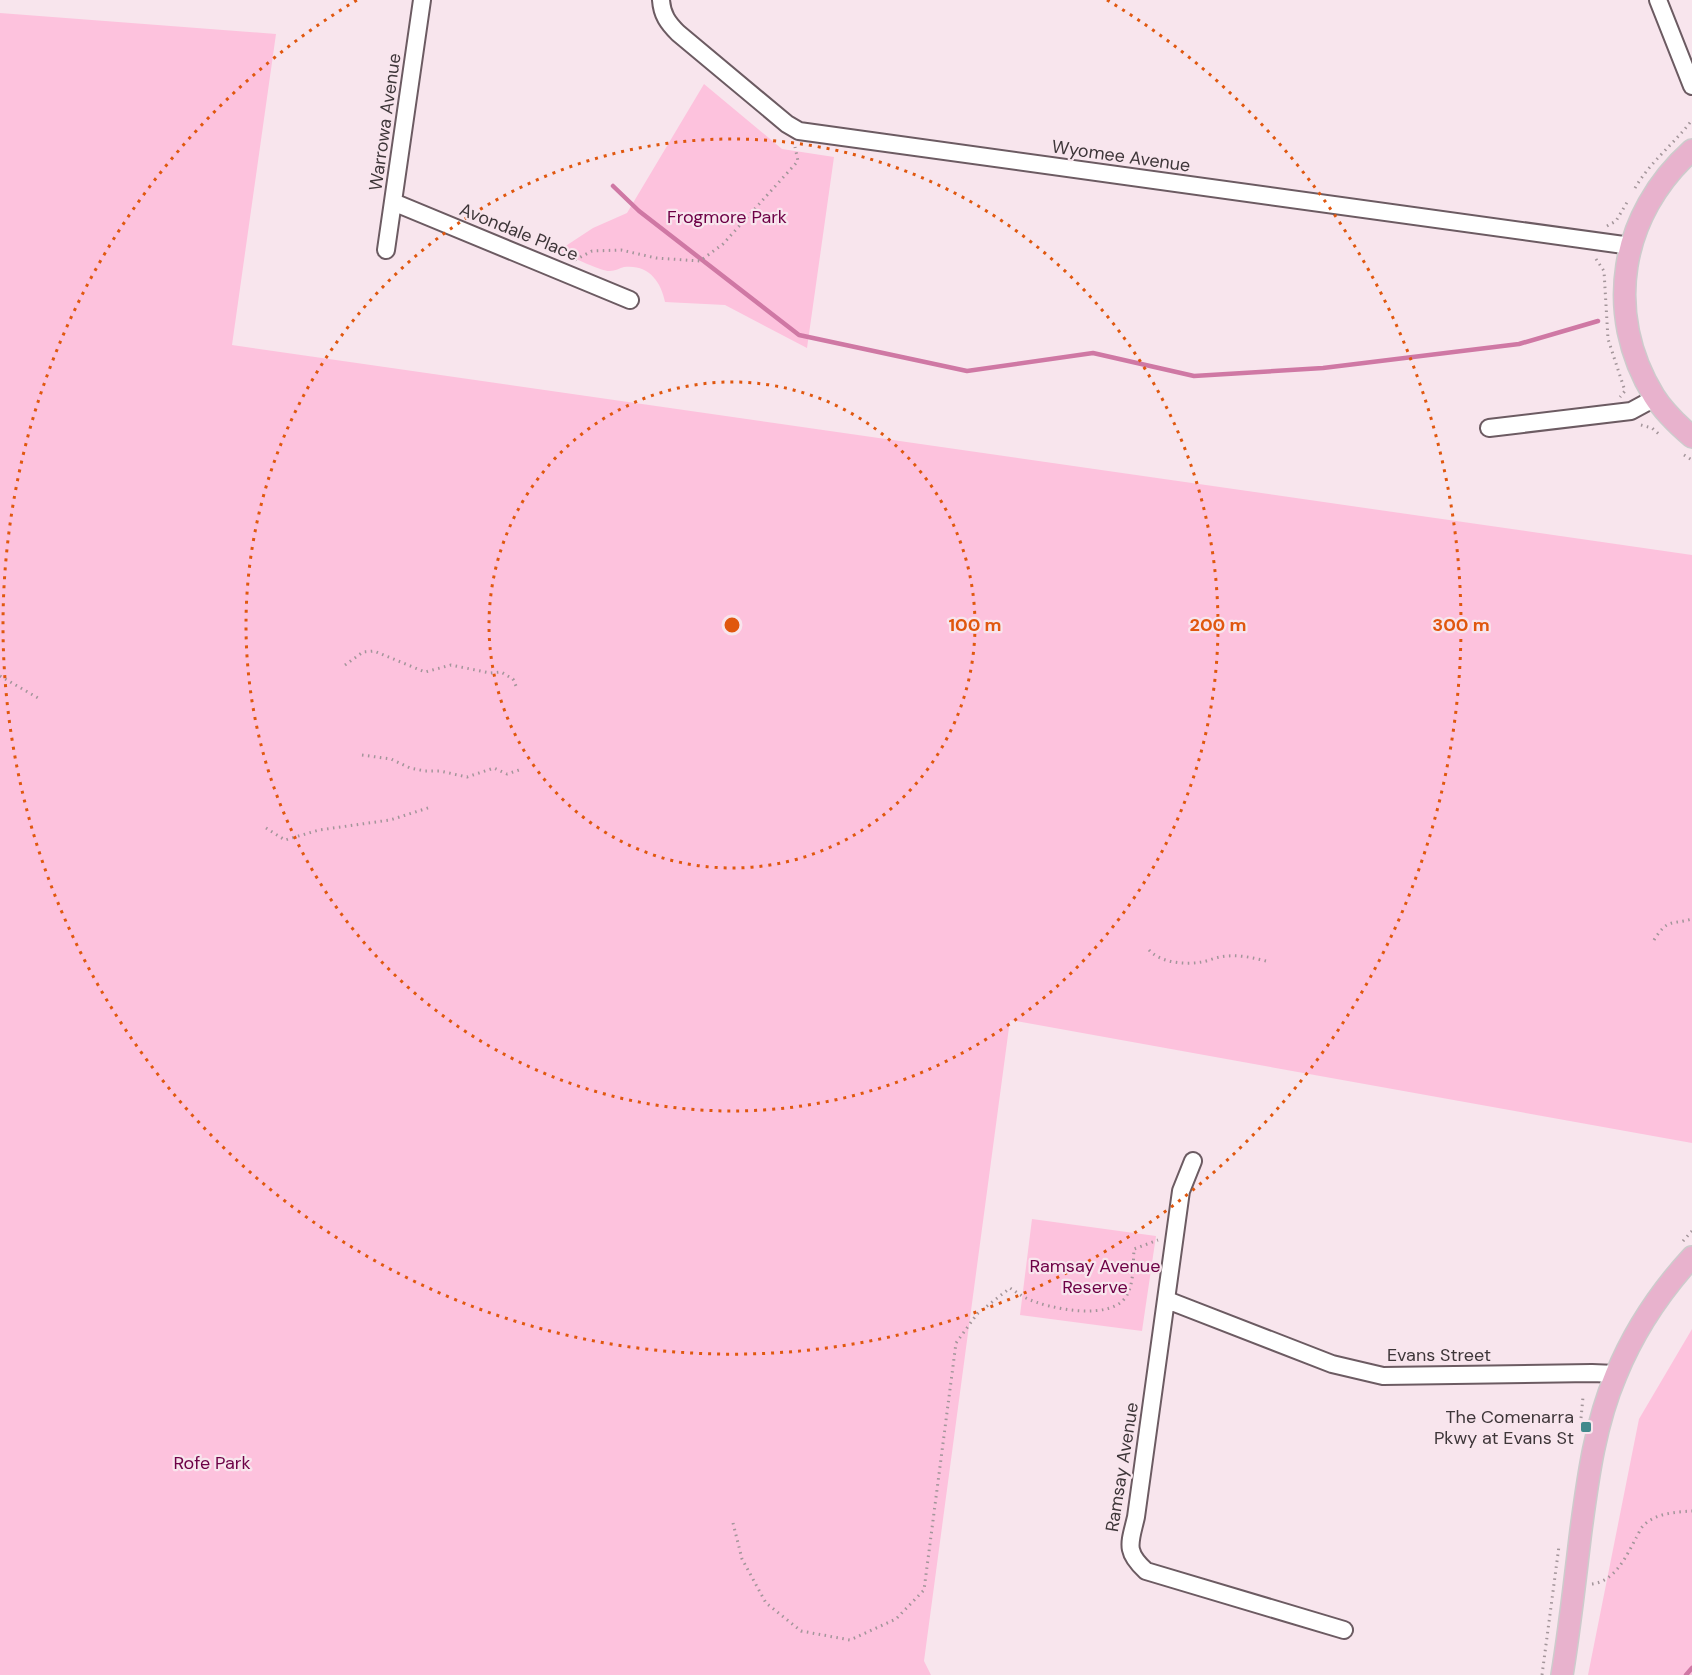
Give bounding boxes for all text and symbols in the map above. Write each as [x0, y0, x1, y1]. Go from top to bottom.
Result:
street label: Warrowa Avenue [363, 52, 407, 192]
street label: Wyomee Avenue [1050, 134, 1192, 178]
street label: Avondale Place [456, 197, 582, 267]
park label: Frogmore Park [667, 205, 787, 229]
text: 100 m [948, 613, 1002, 637]
text: 200 m [1190, 613, 1246, 637]
text: 300 m [1432, 613, 1490, 637]
centre of rings [722, 615, 742, 635]
park label: Ramsay Avenue Reserve [1030, 1254, 1160, 1299]
street label: Evans Street [1387, 1343, 1491, 1367]
street label: Ramsay Avenue [1100, 1401, 1144, 1533]
place label: The Comenarra Pkwy at Evans St [1434, 1405, 1574, 1450]
marker: The Comenarra Pkwy at Evans St [1579, 1420, 1593, 1434]
park label: Rofe Park [173, 1451, 251, 1475]

